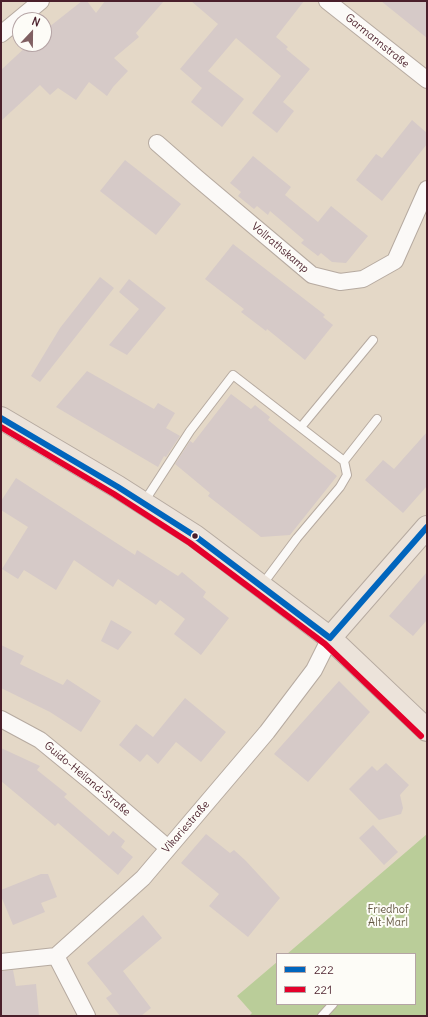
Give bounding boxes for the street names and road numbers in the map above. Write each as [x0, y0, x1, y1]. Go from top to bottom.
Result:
street label: Garmannstraße [342, 11, 412, 71]
street label: Vollrathskamp [249, 220, 311, 276]
street label: Guido-Heiland-Straße [41, 739, 133, 819]
street label: Vikariestraße [160, 798, 212, 856]

